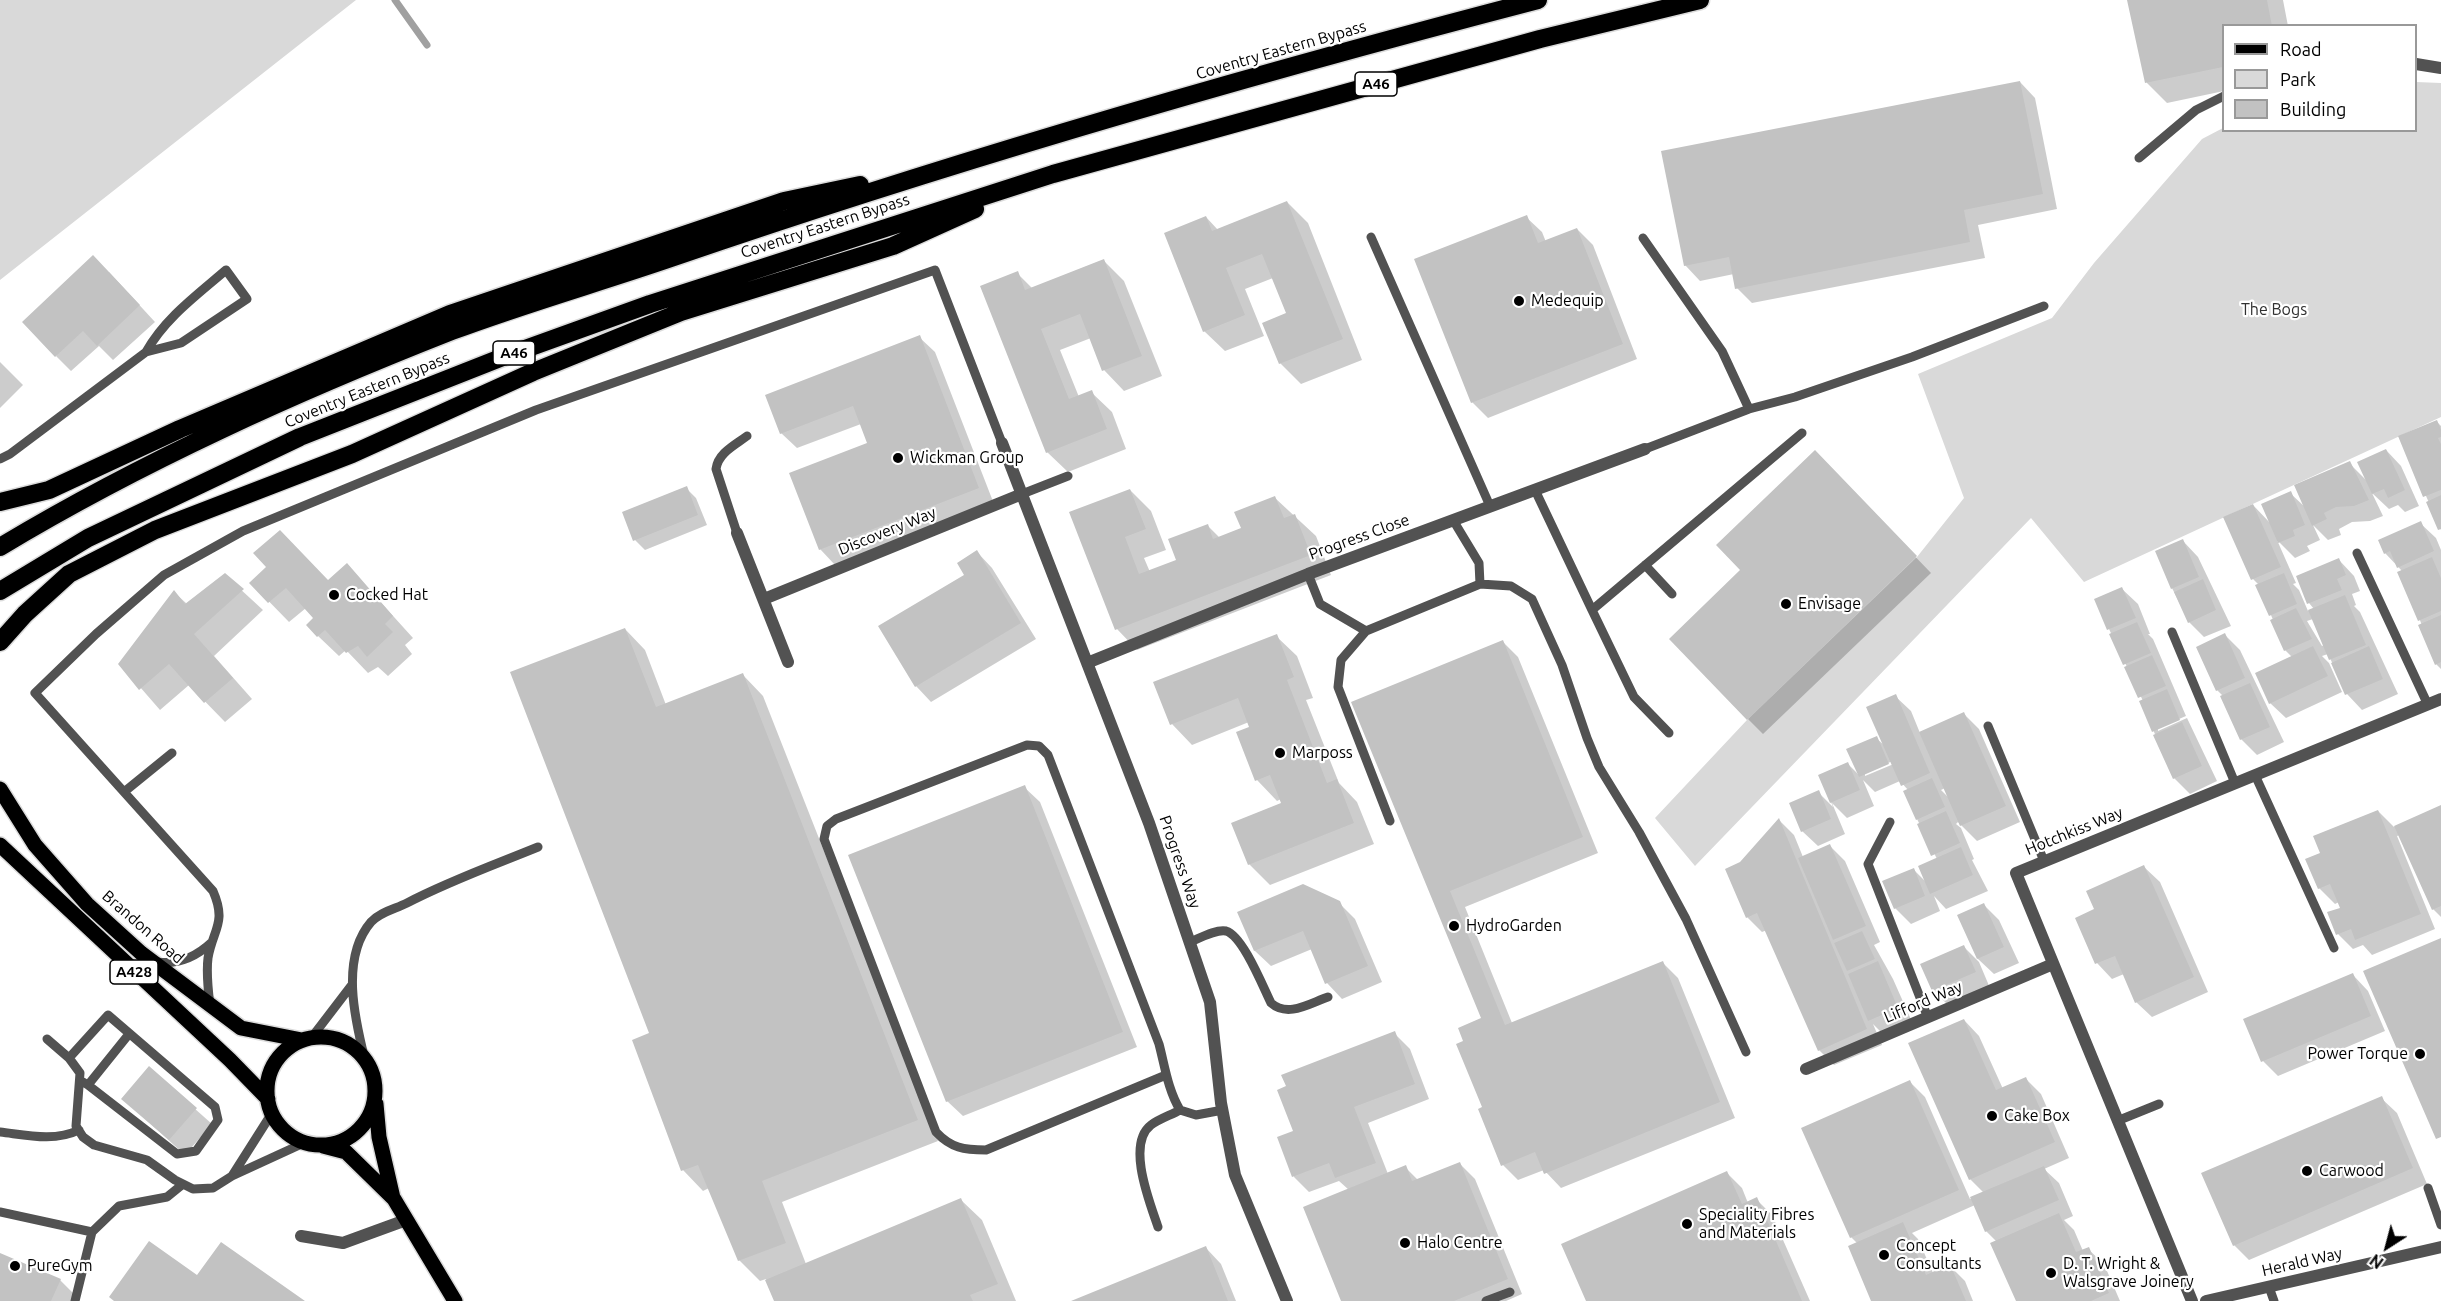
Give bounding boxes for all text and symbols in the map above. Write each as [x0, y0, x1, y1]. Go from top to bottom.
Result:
street label: Coventry Eastern Bypass [1194, 16, 1368, 84]
legend [2222, 24, 2417, 132]
text: Road [2280, 39, 2322, 59]
text: Park [2280, 69, 2316, 89]
road number: A46 [1355, 72, 1397, 96]
text: Building [2280, 99, 2346, 119]
street label: Coventry Eastern Bypass [738, 190, 912, 262]
place label: Medequip [1531, 291, 1604, 311]
marker: Medequip [1512, 294, 1526, 308]
park label: The Bogs [2241, 300, 2307, 320]
road number: A46 [493, 341, 535, 365]
street label: Coventry Eastern Bypass [282, 348, 452, 432]
place label: Wickman Group [910, 448, 1024, 468]
marker: Wickman Group [891, 451, 905, 465]
street label: Discovery Way [835, 503, 939, 559]
street label: Progress Close [1306, 510, 1412, 564]
place label: Cocked Hat [346, 585, 428, 605]
marker: Cocked Hat [327, 588, 341, 602]
place label: Envisage [1798, 594, 1861, 614]
marker: Envisage [1779, 597, 1793, 611]
place label: Marposs [1292, 743, 1353, 763]
marker: Marposs [1273, 746, 1287, 760]
street label: Hotchkiss Way [2023, 803, 2125, 859]
street label: Progress Way [1155, 813, 1205, 911]
street label: Brandon Road [98, 886, 188, 968]
place label: HydroGarden [1466, 916, 1562, 936]
marker: HydroGarden [1447, 919, 1461, 933]
road number: A428 [110, 960, 158, 984]
street label: Lifford Way [1881, 977, 1965, 1027]
place label: Power Torque [2307, 1044, 2408, 1064]
marker: Power Torque [2413, 1047, 2427, 1061]
place label: Cake Box [2004, 1106, 2070, 1126]
marker: Cake Box [1985, 1109, 1999, 1123]
place label: Carwood [2319, 1161, 2384, 1181]
marker: Carwood [2300, 1164, 2314, 1178]
place label: Speciality Fibres and Materials [1699, 1205, 1814, 1243]
marker: Speciality Fibres and Materials [1680, 1217, 1694, 1231]
north arrow [2357, 1217, 2417, 1277]
place label: Halo Centre [1417, 1233, 1503, 1253]
marker: Halo Centre [1398, 1236, 1412, 1250]
place label: Concept Consultants [1896, 1236, 1981, 1274]
street label: Herald Way [2260, 1243, 2344, 1281]
marker: Concept Consultants [1877, 1248, 1891, 1262]
text: N [2366, 1251, 2387, 1272]
place label: D. T. Wright & Walsgrave Joinery [2063, 1254, 2194, 1292]
place label: PureGym [27, 1256, 93, 1276]
marker: PureGym [8, 1259, 22, 1273]
marker: D. T. Wright & Walsgrave Joinery [2044, 1266, 2058, 1280]

